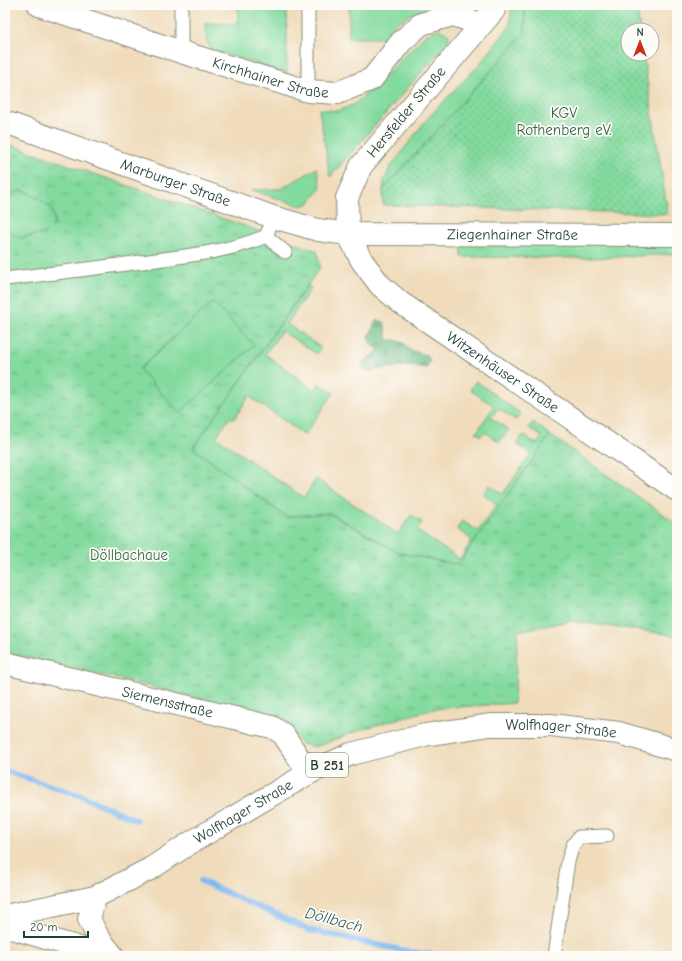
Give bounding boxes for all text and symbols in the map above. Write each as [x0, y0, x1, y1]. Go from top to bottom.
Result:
north arrow [620, 22, 660, 62]
text: N [636, 26, 644, 39]
street label: Kirchhainer Straße [210, 53, 330, 101]
street label: Hersfelder Straße [363, 62, 450, 161]
park label: KGV Rothenberg eV. [516, 104, 612, 139]
street label: Marburger Straße [118, 155, 233, 210]
street label: Ziegenhainer Straße [447, 225, 578, 244]
street label: Witzenhäuser Straße [443, 327, 563, 417]
park label: Döllbachaue [90, 546, 168, 564]
street label: Siemensstraße [120, 682, 215, 722]
street label: Wolfhager Straße [506, 716, 618, 742]
road number: B 251 [306, 753, 348, 777]
street label: Wolfhager Straße [190, 776, 296, 848]
water label: Döllbach [303, 904, 365, 936]
scale bar [24, 913, 88, 939]
text: 20 m [30, 920, 58, 934]

